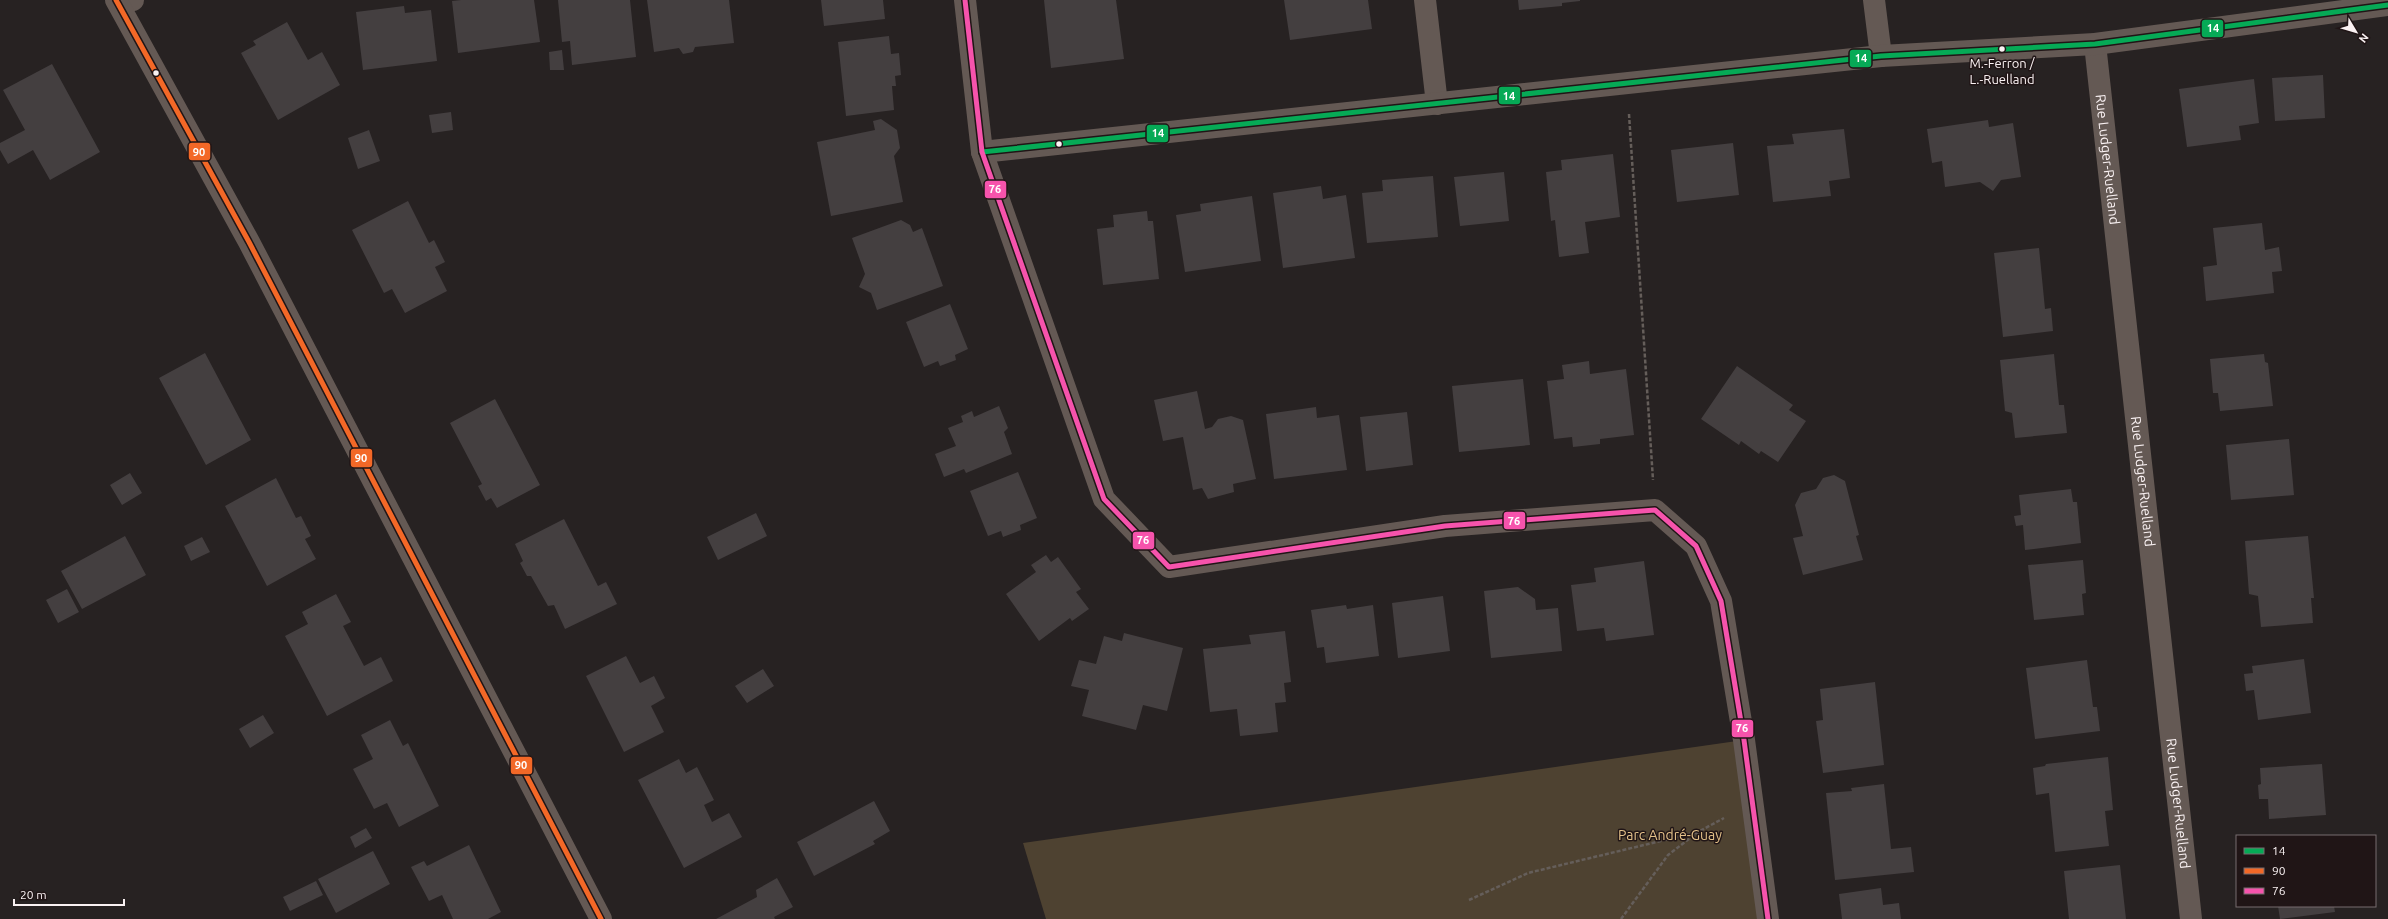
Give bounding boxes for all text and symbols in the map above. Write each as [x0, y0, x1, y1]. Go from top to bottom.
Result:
north arrow [2336, 12, 2376, 52]
line badge: 14 [2201, 19, 2224, 38]
text: 14 [2207, 22, 2219, 34]
text: N [2357, 31, 2371, 45]
marker: M.-Ferron / L.-Ruelland [1997, 44, 2007, 54]
line badge: 14 [1849, 49, 1872, 68]
text: 14 [1855, 52, 1867, 64]
place label: M.-Ferron / L.-Ruelland [1969, 56, 2036, 86]
unlabelled marker [151, 68, 161, 78]
line badge: 14 [1498, 86, 1521, 105]
text: 14 [1503, 90, 1515, 102]
street label: Rue Ludger-Ruelland [2093, 93, 2123, 225]
line badge: 14 [1146, 124, 1169, 143]
text: 14 [1152, 127, 1164, 139]
unlabelled marker [1054, 139, 1064, 149]
line badge: 90 [188, 142, 211, 161]
text: 90 [193, 146, 205, 158]
line badge: 76 [984, 180, 1007, 199]
text: 76 [989, 183, 1001, 195]
street label: Rue Ludger-Ruelland [2128, 415, 2158, 547]
line badge: 90 [350, 448, 373, 468]
text: 90 [355, 452, 367, 464]
line badge: 76 [1503, 511, 1526, 530]
text: 76 [1508, 515, 1520, 527]
line badge: 76 [1132, 531, 1155, 550]
text: 76 [1137, 534, 1149, 546]
line badge: 76 [1731, 719, 1754, 738]
text: 76 [1736, 722, 1748, 734]
street label: Rue Ludger-Ruelland [2163, 737, 2193, 870]
line badge: 90 [510, 756, 533, 775]
text: 90 [515, 759, 527, 771]
park label: Parc André-Guay [1618, 827, 1722, 843]
legend [2236, 835, 2376, 907]
text: 14 [2272, 844, 2286, 857]
text: 90 [2272, 864, 2286, 877]
scale bar [14, 881, 124, 907]
text: 76 [2272, 884, 2286, 897]
text: 20 m [20, 888, 47, 901]

